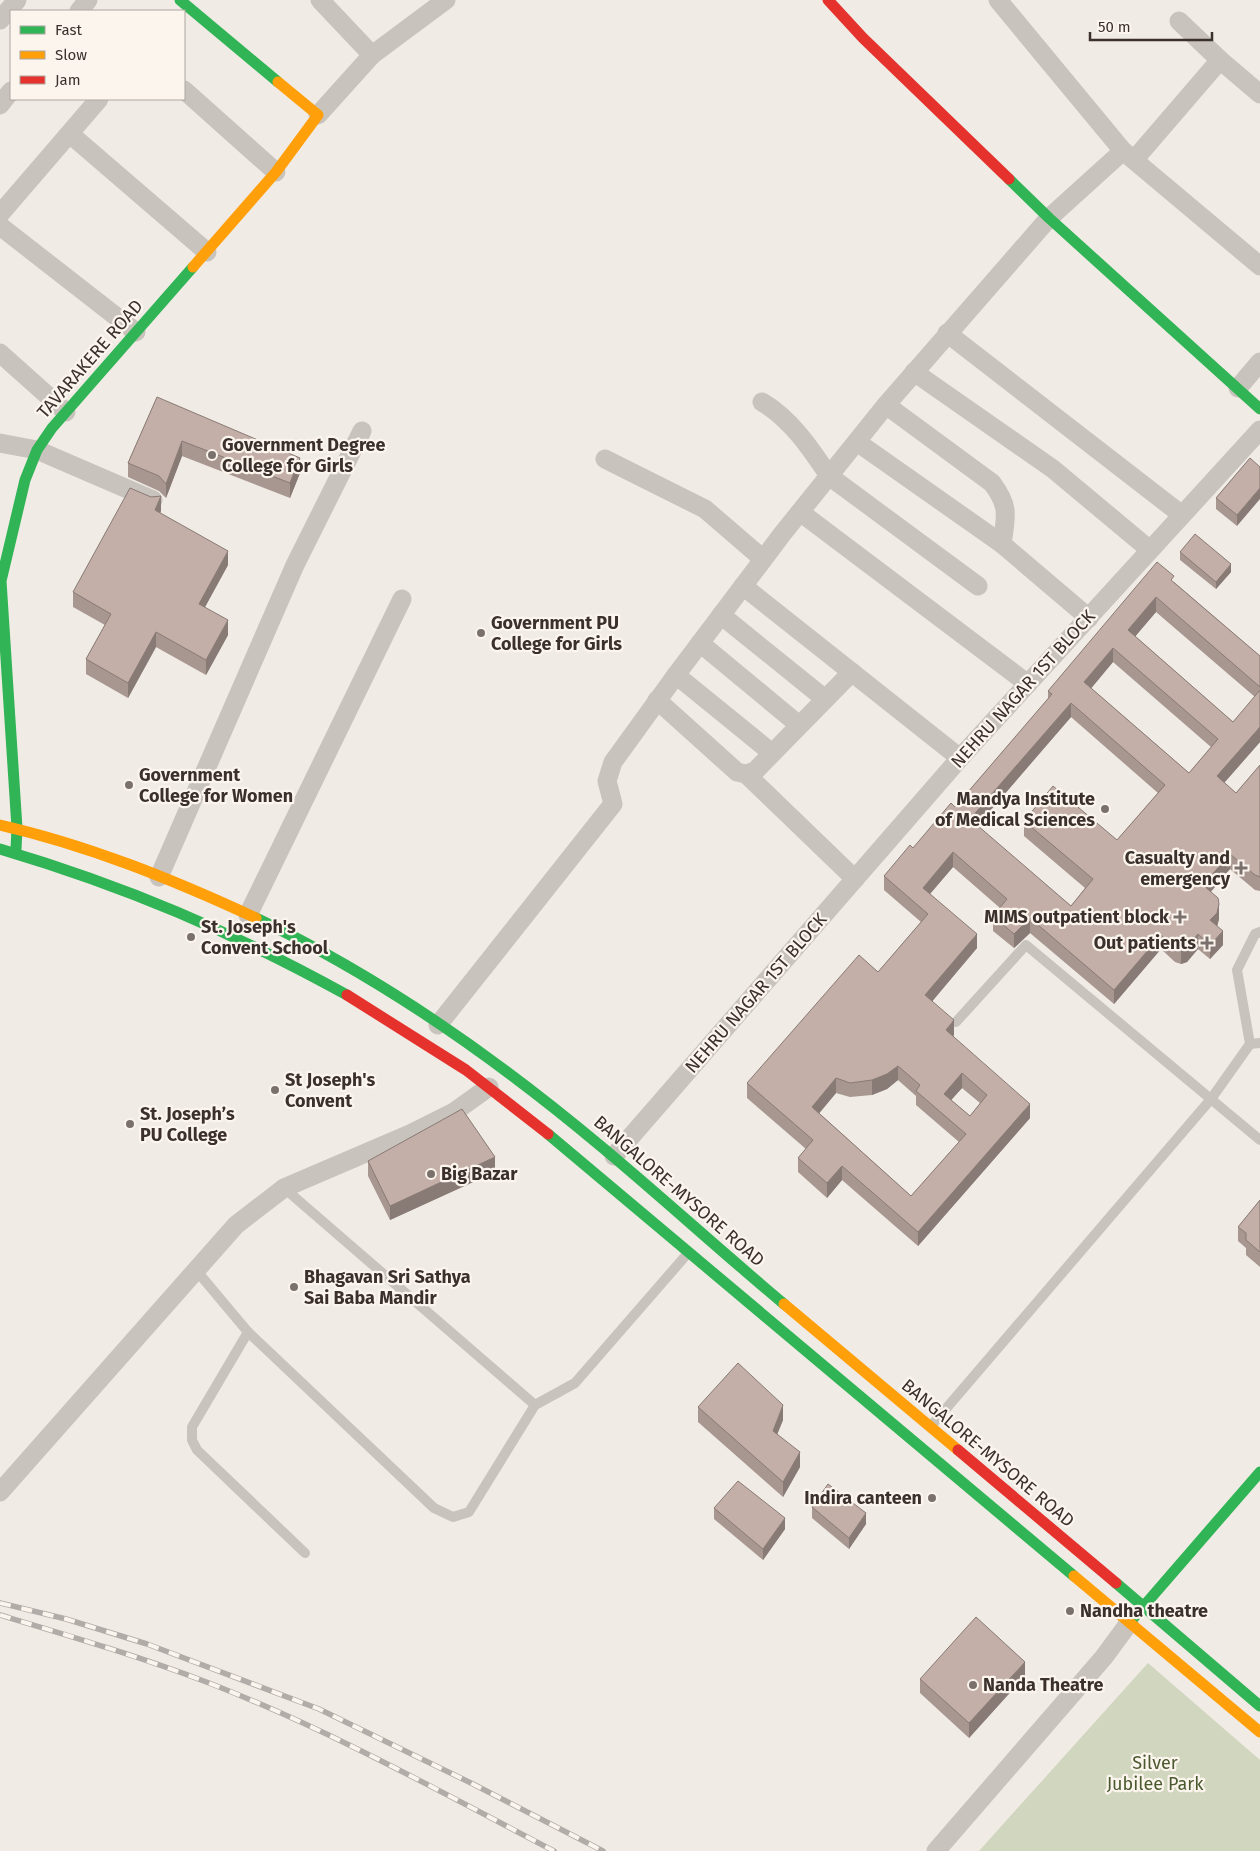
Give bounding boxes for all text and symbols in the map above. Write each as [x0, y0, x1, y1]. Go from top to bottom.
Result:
legend [10, 10, 185, 100]
scale bar [1090, 10, 1212, 42]
text: 50 m [1098, 18, 1131, 36]
text: Fast [55, 21, 82, 39]
text: Slow [55, 46, 87, 64]
text: Jam [55, 71, 81, 89]
street label: TAVARAKERE ROAD [32, 295, 148, 423]
place label: Government Degree College for Girls [222, 434, 386, 477]
marker: Government Degree College for Girls [206, 449, 218, 461]
street label: NEHRU NAGAR 1ST BLOCK [946, 605, 1100, 772]
place label: Government PU College for Girls [491, 612, 622, 655]
marker: Government PU College for Girls [475, 627, 487, 639]
place label: Government College for Women [139, 764, 293, 807]
marker: Government College for Women [123, 779, 135, 791]
place label: Mandya Institute of Medical Sciences [935, 788, 1095, 831]
marker: Mandya Institute of Medical Sciences [1099, 803, 1111, 815]
place label: Casualty and emergency [1125, 847, 1231, 890]
marker: Casualty and emergency [1234, 861, 1248, 875]
place label: MIMS outpatient block [984, 906, 1170, 928]
street label: NEHRU NAGAR 1ST BLOCK [680, 908, 832, 1078]
marker: MIMS outpatient block [1173, 910, 1187, 924]
place label: St. Joseph's Convent School [201, 916, 329, 959]
marker: St. Joseph's Convent School [185, 931, 197, 943]
place label: Out patients [1094, 932, 1196, 954]
marker: Out patients [1200, 936, 1214, 950]
place label: St Joseph's Convent [285, 1069, 375, 1112]
marker: St Joseph's Convent [269, 1084, 281, 1096]
place label: St. Joseph’s PU College [140, 1103, 235, 1146]
street label: BANGALORE-MYSORE ROAD [589, 1111, 769, 1271]
marker: St. Joseph’s PU College [124, 1118, 136, 1130]
place label: Big Bazar [441, 1163, 518, 1185]
marker: Big Bazar [425, 1168, 437, 1180]
place label: Bhagavan Sri Sathya Sai Baba Mandir [304, 1266, 471, 1309]
marker: Bhagavan Sri Sathya Sai Baba Mandir [288, 1281, 300, 1293]
street label: BANGALORE-MYSORE ROAD [897, 1374, 1079, 1532]
place label: Indira canteen [804, 1487, 922, 1509]
marker: Indira canteen [926, 1492, 938, 1504]
place label: Nandha theatre [1080, 1600, 1208, 1622]
marker: Nandha theatre [1064, 1605, 1076, 1617]
place label: Nanda Theatre [983, 1674, 1103, 1696]
marker: Nanda Theatre [967, 1679, 979, 1691]
park label: Silver Jubilee Park [1107, 1752, 1204, 1795]

